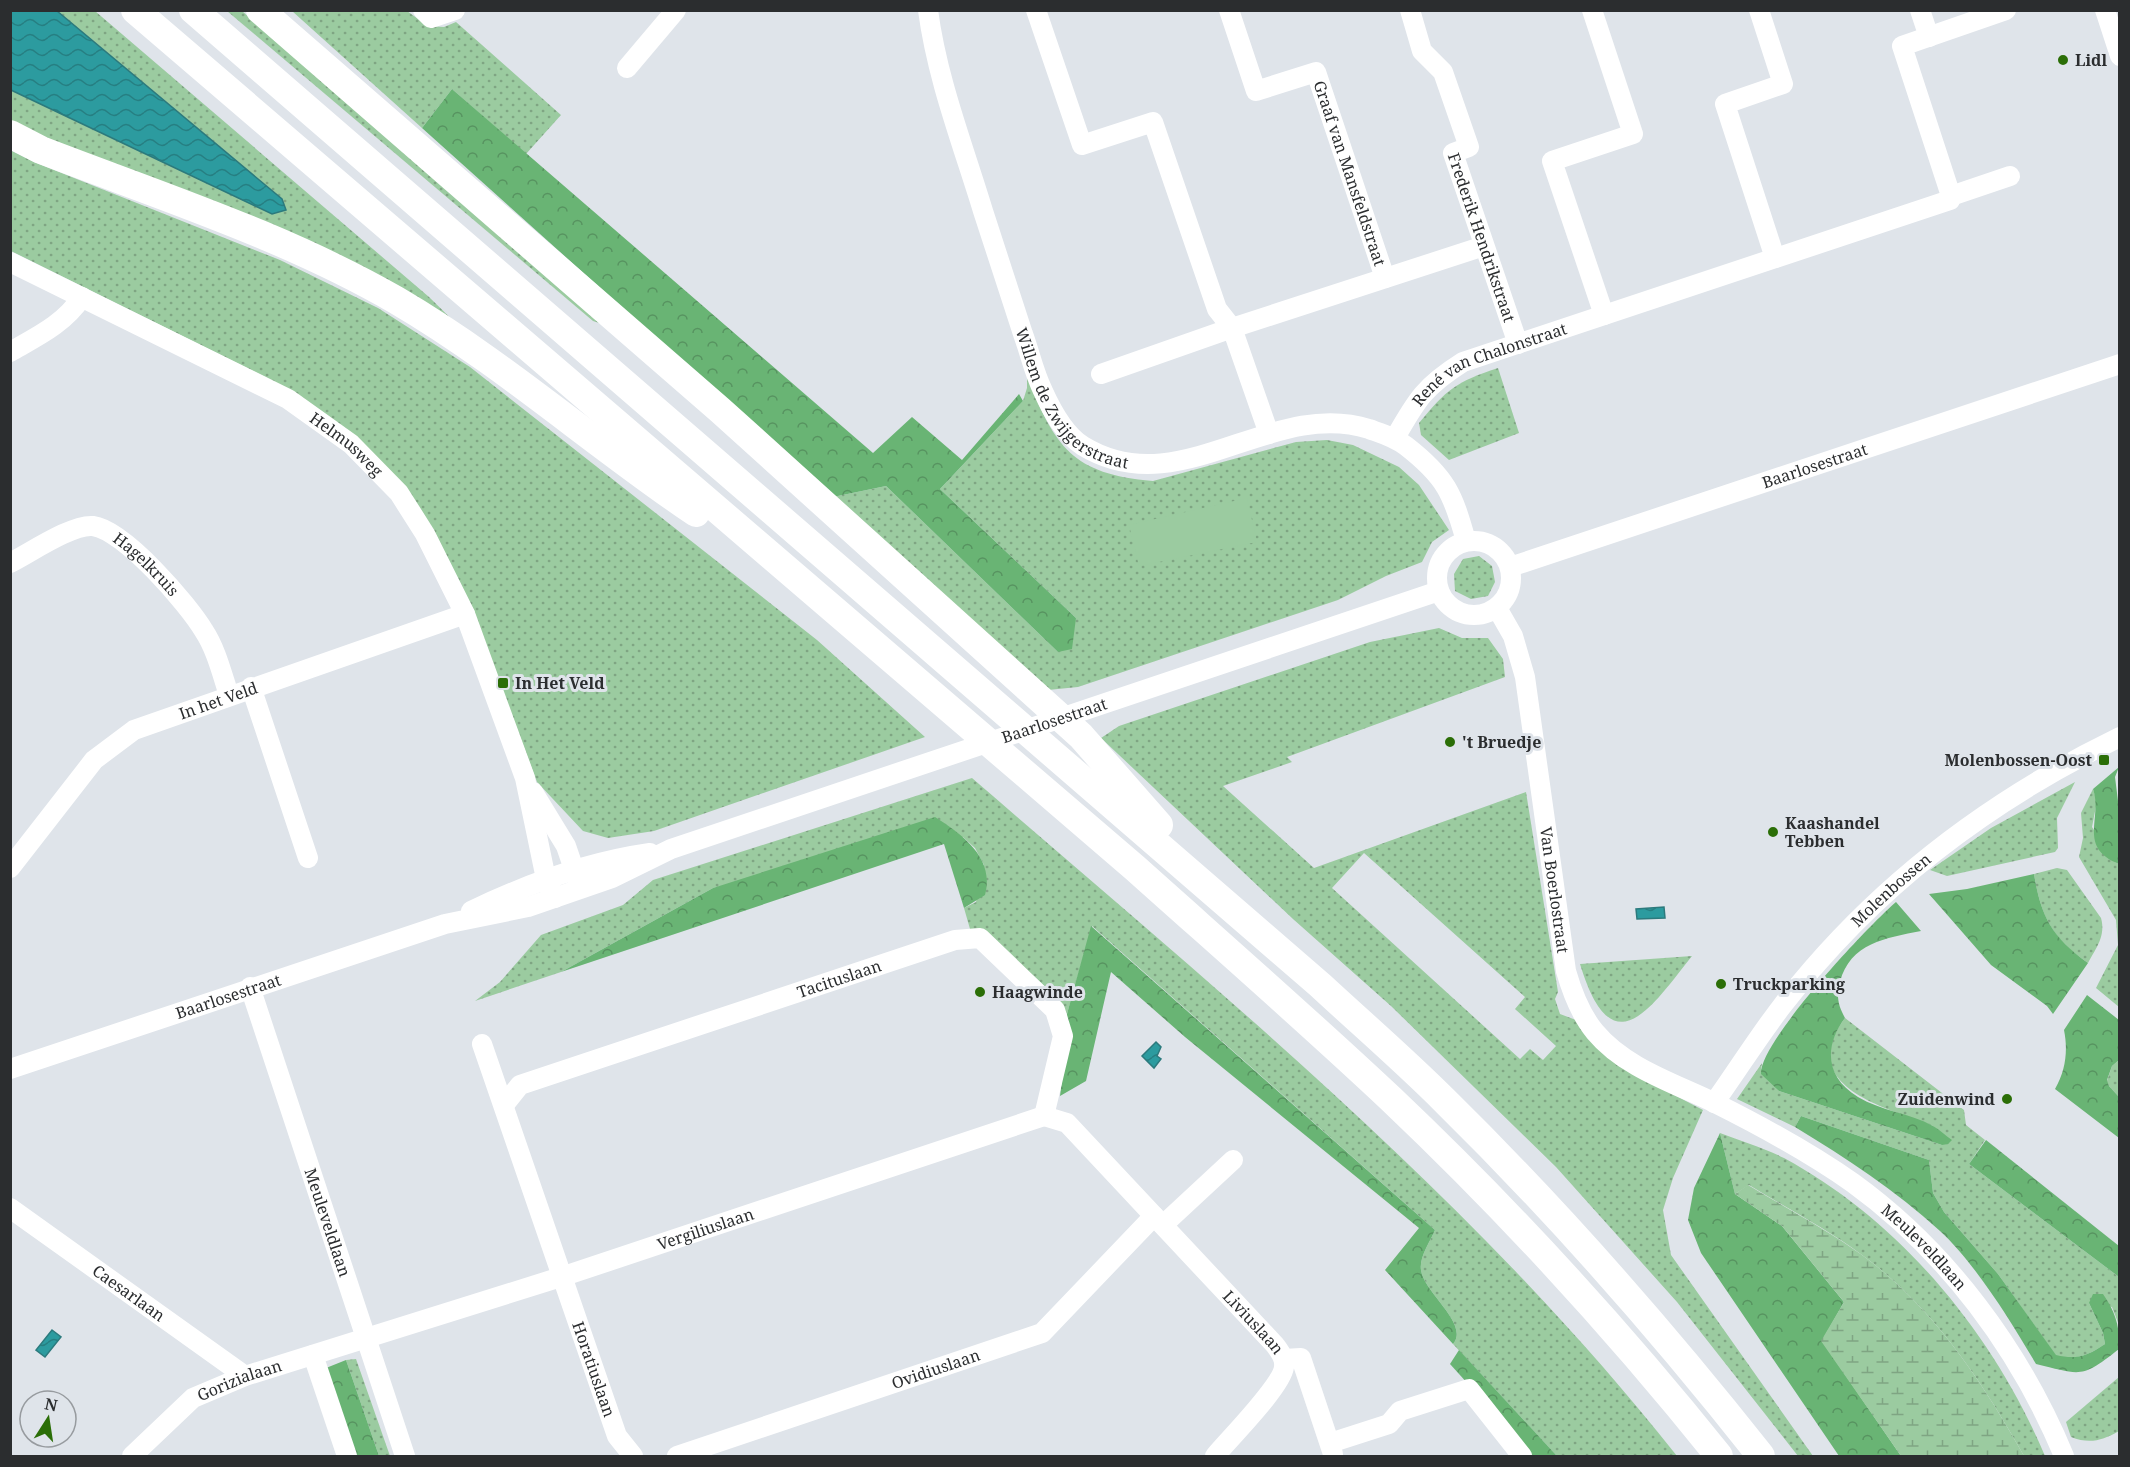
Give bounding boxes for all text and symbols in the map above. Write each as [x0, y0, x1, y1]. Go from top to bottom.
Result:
place label: Lidl [2075, 49, 2107, 71]
marker: Lidl [2056, 53, 2070, 67]
street label: Graaf van Mansfeldstraat [1309, 78, 1391, 269]
street label: Frederik Hendrikstraat [1443, 150, 1521, 325]
street label: René van Chalonstraat [1407, 317, 1570, 410]
street label: Willem de Zwijgerstraat [1011, 325, 1131, 474]
street label: Helmusweg [305, 407, 388, 482]
street label: Baarlosestraat [1759, 438, 1870, 493]
street label: Hagelkruis [109, 527, 184, 601]
place label: In Het Veld [515, 672, 605, 694]
street label: In het Veld [176, 676, 261, 724]
marker: In Het Veld [496, 676, 510, 690]
street label: Baarlosestraat [999, 692, 1110, 748]
place label: 't Bruedje [1462, 731, 1541, 753]
marker: 't Bruedje [1443, 735, 1457, 749]
place label: Molenbossen-Oost [1945, 749, 2093, 771]
marker: Molenbossen-Oost [2097, 753, 2111, 767]
place label: Kaashandel Tebben [1785, 812, 1880, 852]
street label: Van Boerlostraat [1535, 825, 1574, 955]
marker: Kaashandel Tebben [1766, 825, 1780, 839]
street label: Molenbossen [1846, 848, 1936, 932]
street label: Tacituslaan [794, 954, 884, 1003]
street label: Baarlosestraat [173, 968, 284, 1024]
place label: Truckparking [1733, 973, 1845, 995]
marker: Truckparking [1714, 977, 1728, 991]
place label: Haagwinde [992, 981, 1083, 1003]
marker: Haagwinde [973, 985, 987, 999]
place label: Zuidenwind [1897, 1088, 1996, 1110]
marker: Zuidenwind [2000, 1092, 2014, 1106]
street label: Meuleveldlaan [300, 1165, 356, 1280]
street label: Meuleveldlaan [1877, 1199, 1972, 1295]
street label: Vergiliuslaan [654, 1203, 757, 1255]
street label: Caesarlaan [88, 1259, 170, 1326]
street label: Liviuslaan [1218, 1285, 1289, 1359]
street label: Horatiuslaan [567, 1319, 621, 1420]
street label: Ovidiuslaan [889, 1344, 983, 1394]
street label: Gorizialaan [194, 1354, 284, 1406]
north arrow [18, 1389, 78, 1449]
text: N [43, 1392, 60, 1416]

